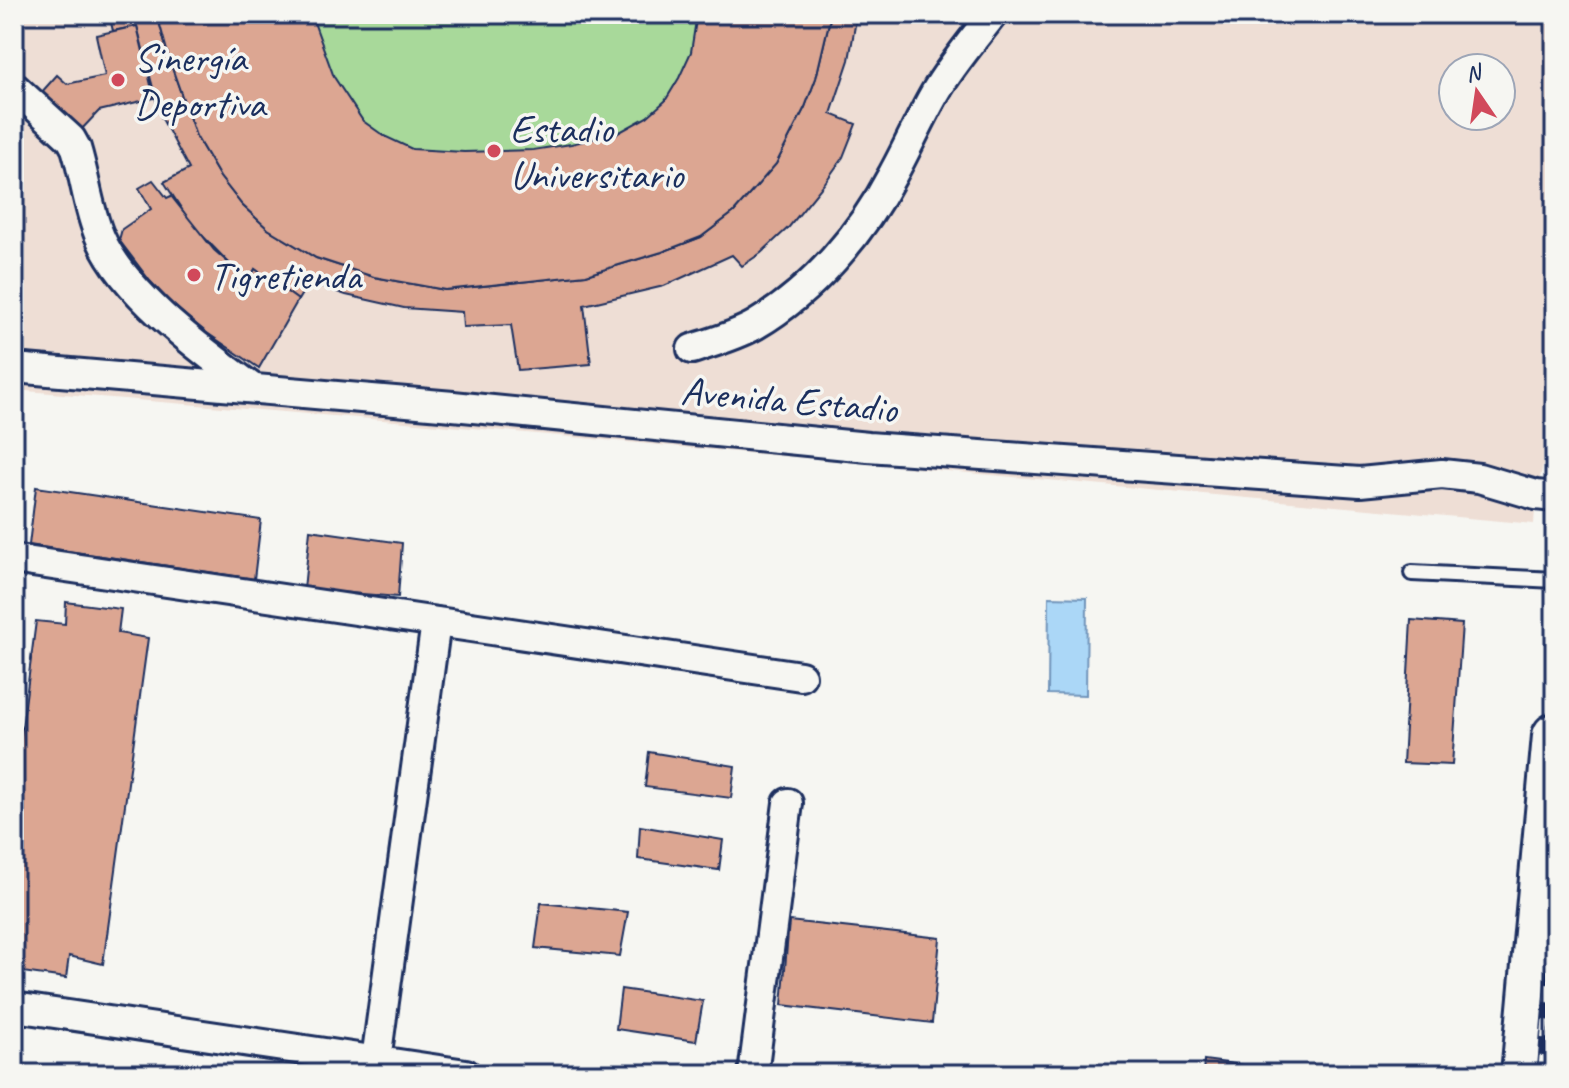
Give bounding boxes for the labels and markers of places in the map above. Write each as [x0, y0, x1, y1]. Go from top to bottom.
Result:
place label: Sinergía Deportiva [134, 33, 268, 129]
marker: Sinergía Deportiva [109, 71, 127, 89]
place label: Estadio Universitario [510, 104, 685, 200]
marker: Estadio Universitario [485, 142, 503, 160]
place label: Tigretienda [210, 251, 364, 301]
marker: Tigretienda [185, 266, 203, 284]

